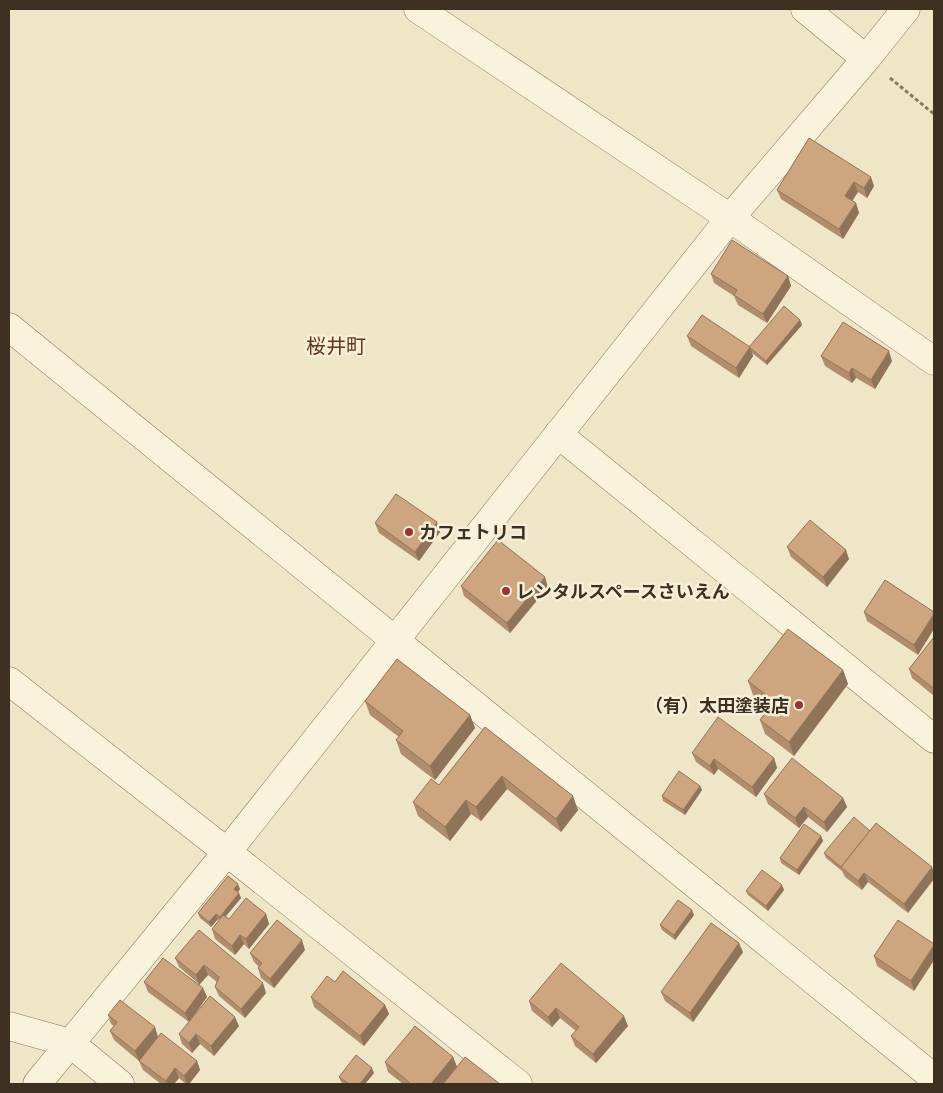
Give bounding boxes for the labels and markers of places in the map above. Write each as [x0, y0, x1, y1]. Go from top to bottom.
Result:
place label: カフェトリコ [419, 520, 527, 544]
marker: カフェトリコ [403, 526, 415, 538]
place label: レンタルスペースさいえん [516, 579, 730, 603]
marker: レンタルスペースさいえん [500, 585, 512, 597]
place label: （有）太田塗装店 [645, 693, 789, 717]
marker: （有）太田塗装店 [793, 699, 805, 711]

